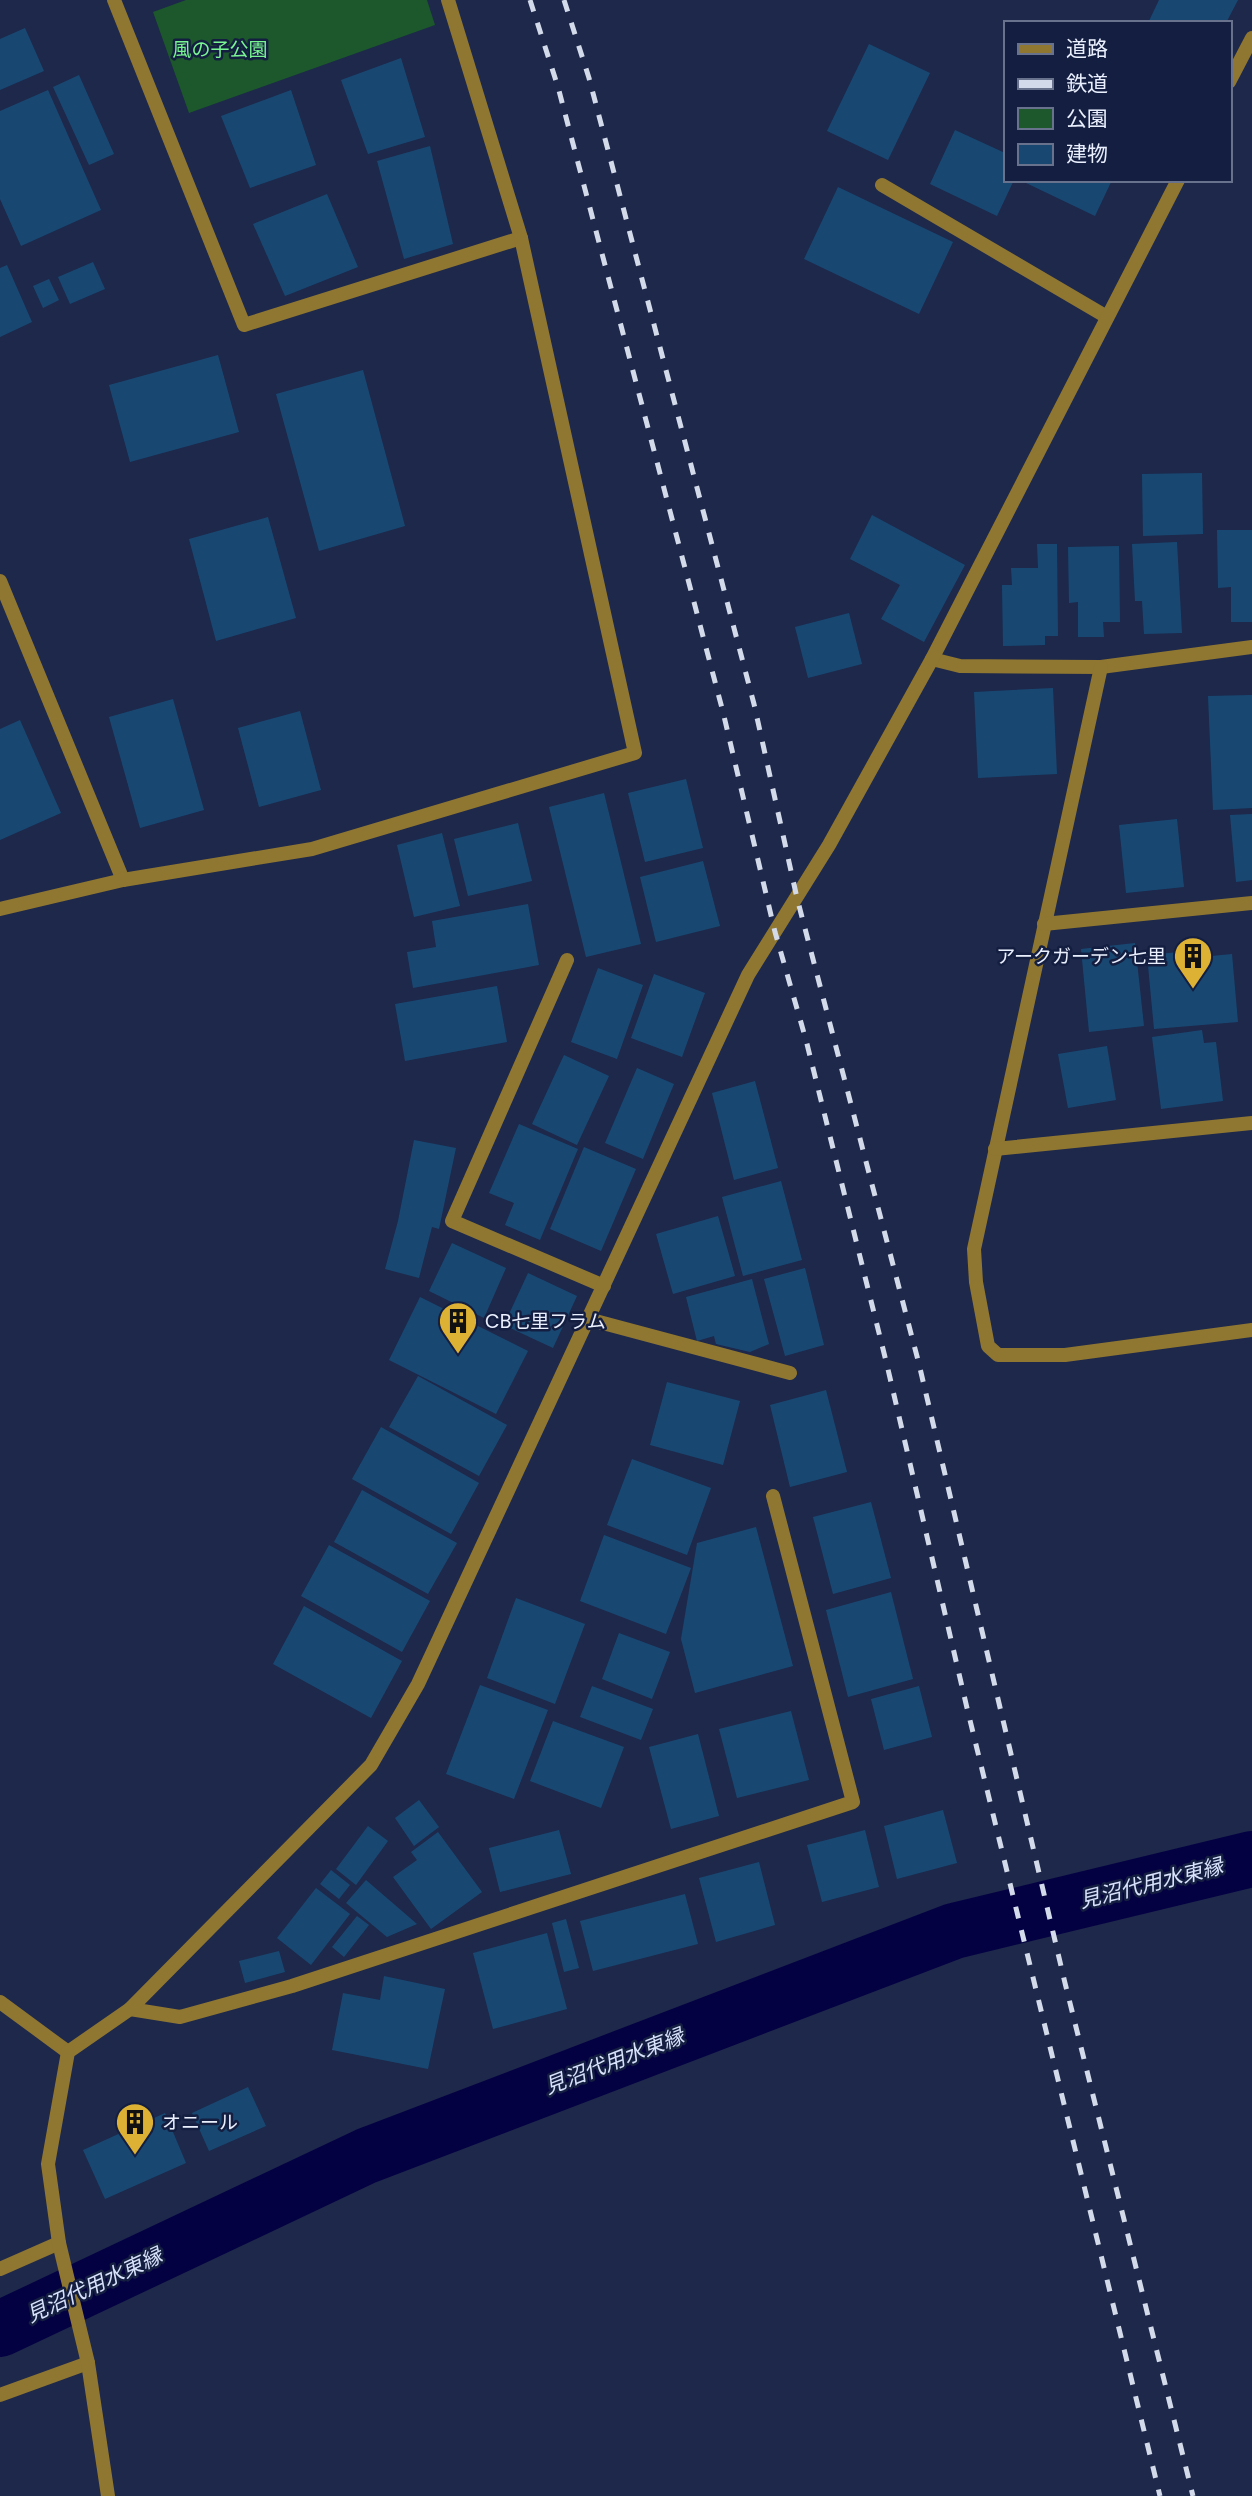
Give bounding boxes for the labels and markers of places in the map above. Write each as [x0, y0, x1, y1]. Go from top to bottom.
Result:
building icon: アークガーデン七里 [1172, 935, 1214, 990]
place label: アークガーデン七里 [996, 943, 1166, 970]
building icon: CB七里フラム [437, 1300, 479, 1355]
place label: CB七里フラム [485, 1308, 606, 1335]
building icon: オニール [114, 2101, 156, 2156]
place label: オニール [162, 2109, 238, 2136]

